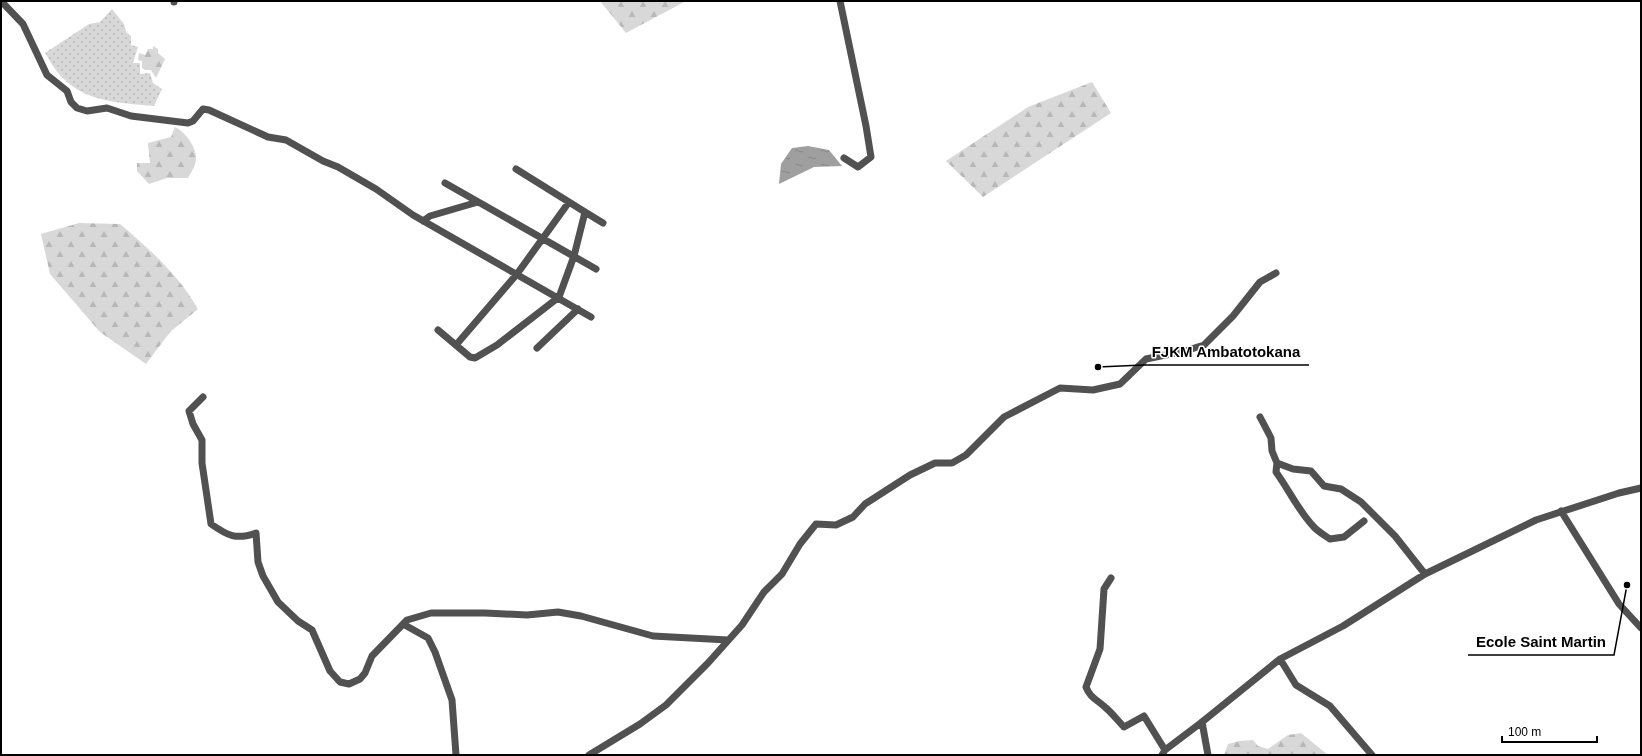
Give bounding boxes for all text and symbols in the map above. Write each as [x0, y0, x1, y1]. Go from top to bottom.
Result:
callout: FJKM Ambatotokana [1143, 338, 1309, 365]
text: FJKM Ambatotokana [1152, 343, 1301, 360]
callout: Ecole Saint Martin [1468, 628, 1614, 655]
text: Ecole Saint Martin [1476, 633, 1606, 650]
scale bar [1502, 718, 1597, 744]
text: 100 m [1508, 725, 1541, 739]

